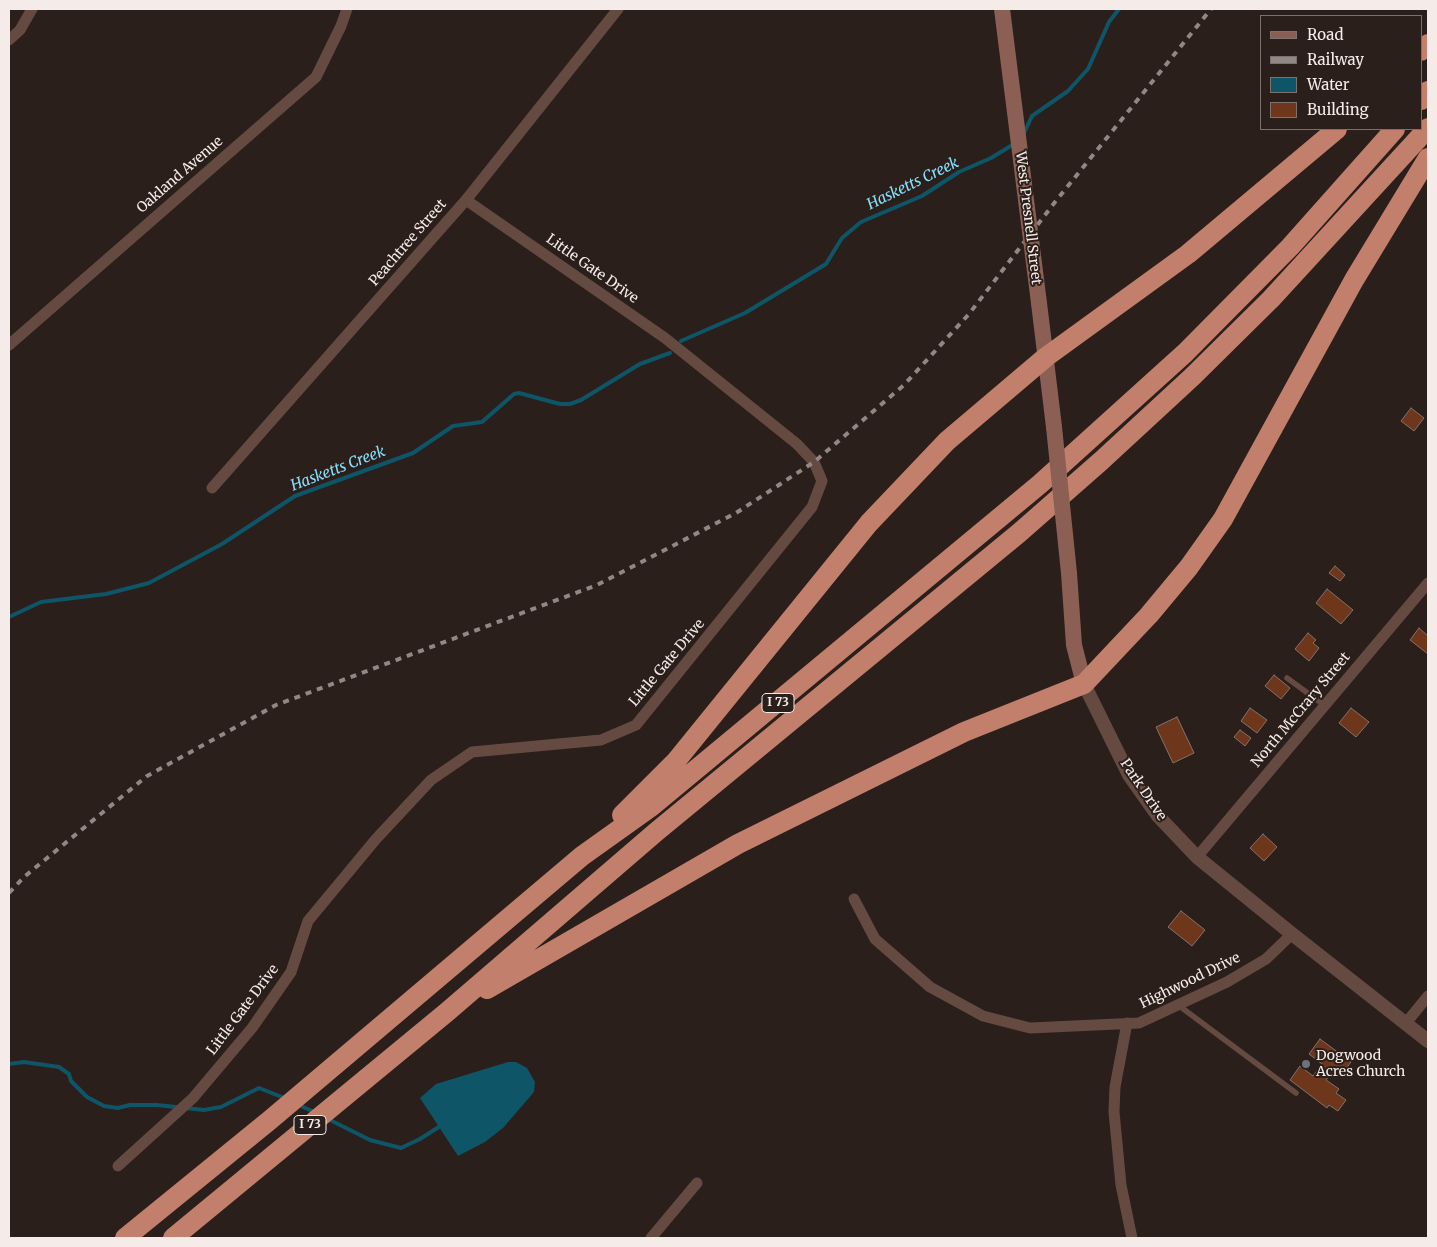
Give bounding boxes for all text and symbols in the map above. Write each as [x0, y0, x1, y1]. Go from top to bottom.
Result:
legend [1260, 15, 1422, 130]
text: Road [1307, 25, 1343, 44]
text: Railway [1307, 50, 1364, 69]
text: Water [1307, 75, 1349, 94]
text: Building [1307, 100, 1369, 119]
street label: Oakland Avenue [134, 133, 226, 217]
street label: West Presnell Street [1011, 150, 1045, 286]
water label: Hasketts Creek [864, 154, 962, 214]
street label: Peachtree Street [366, 196, 450, 290]
street label: Little Gate Drive [543, 231, 641, 307]
water label: Hasketts Creek [288, 443, 388, 495]
street label: Little Gate Drive [626, 616, 708, 710]
street label: North McCrary Street [1248, 649, 1354, 771]
road number: I 73 [762, 694, 794, 712]
street label: Park Drive [1116, 756, 1170, 824]
street label: Highwood Drive [1137, 949, 1243, 1013]
street label: Little Gate Drive [204, 962, 282, 1058]
place label: Dogwood Acres Church [1316, 1048, 1405, 1080]
marker: Dogwood Acres Church [1300, 1058, 1312, 1070]
road number: I 73 [294, 1116, 326, 1134]

